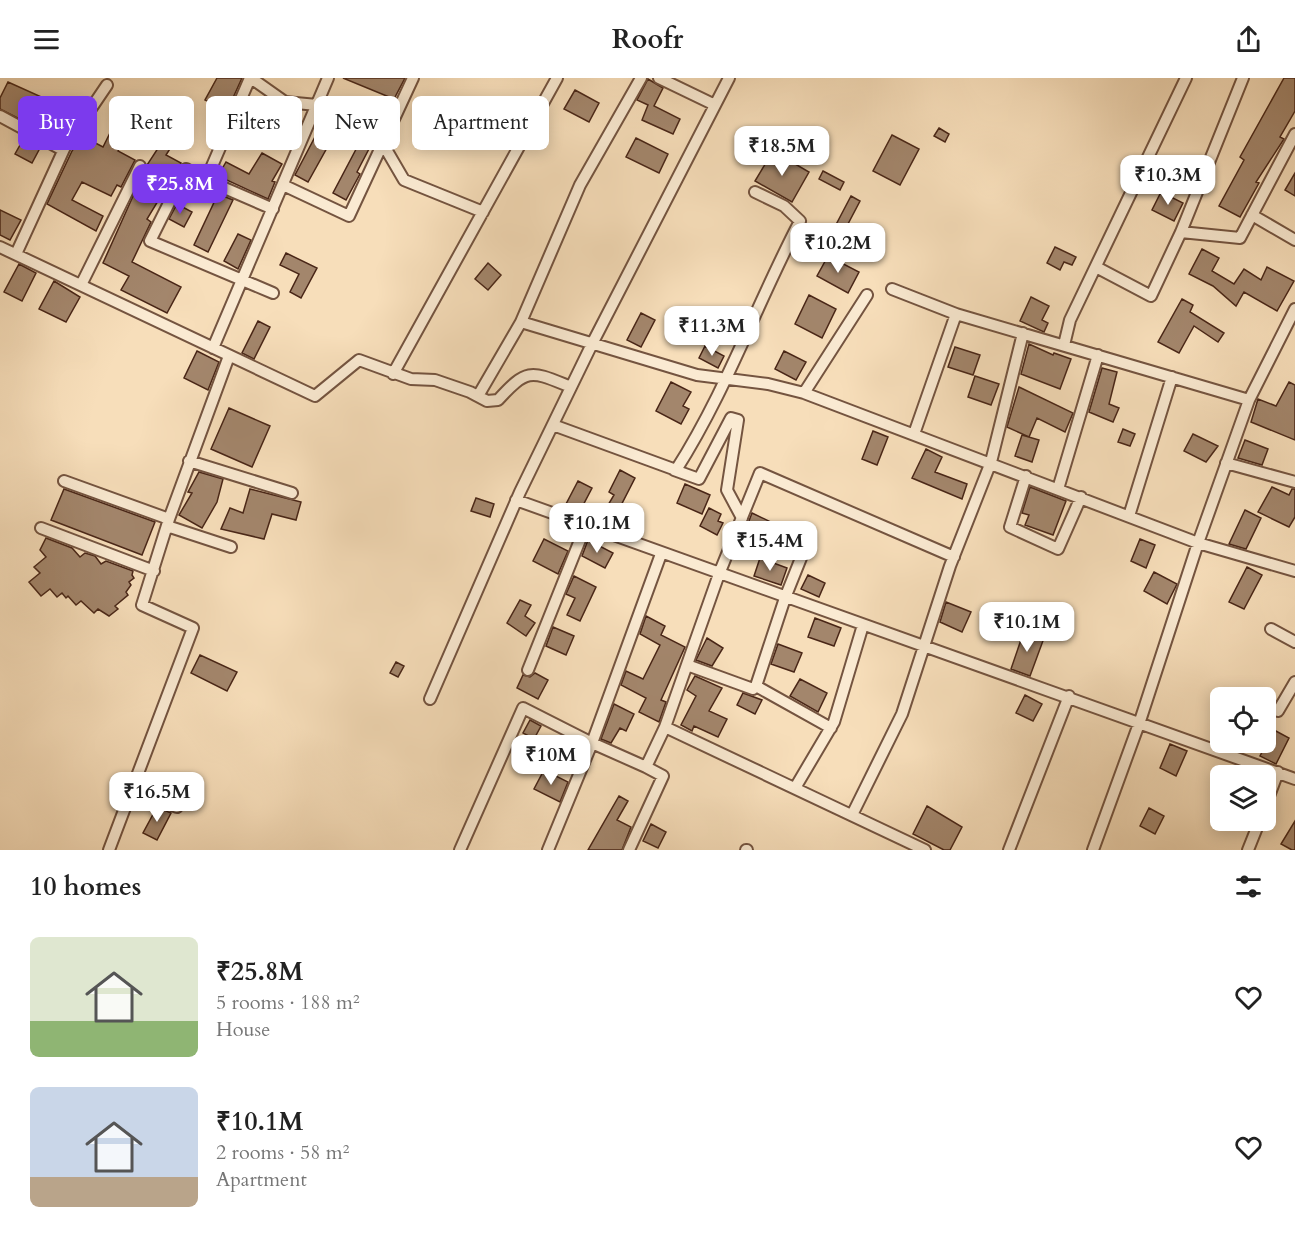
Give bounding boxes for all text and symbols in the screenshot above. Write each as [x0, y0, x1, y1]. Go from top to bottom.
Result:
text: Roofr [612, 21, 683, 58]
icon: menu [30, 23, 63, 56]
icon: share [1232, 23, 1265, 56]
chip: Buy [18, 96, 97, 150]
chip: Rent [109, 96, 194, 150]
chip: Filters [206, 96, 302, 150]
chip: New [314, 96, 400, 150]
chip: Apartment [412, 96, 549, 150]
pin: ₹18.5M [733, 126, 831, 177]
text: ₹18.5M [748, 132, 816, 159]
pin: ₹10.3M [1119, 155, 1217, 206]
text: ₹10.3M [1134, 161, 1202, 188]
pin: ₹25.8M [131, 164, 229, 215]
text: ₹25.8M [146, 170, 214, 197]
pin: ₹10.2M [789, 223, 887, 274]
text: ₹10.2M [804, 229, 872, 256]
pin: ₹11.3M [663, 306, 761, 357]
text: ₹11.3M [678, 312, 746, 339]
pin: ₹10.1M [548, 503, 646, 554]
text: ₹10.1M [563, 509, 631, 536]
pin: ₹15.4M [721, 521, 819, 572]
text: ₹15.4M [736, 527, 804, 554]
pin: ₹10.1M [978, 602, 1076, 653]
text: ₹10.1M [993, 608, 1061, 635]
map controls [1210, 687, 1276, 831]
button: locate [1210, 687, 1276, 753]
pin: ₹10M [515, 735, 587, 786]
text: ₹10M [525, 741, 577, 768]
button: layers [1210, 765, 1276, 831]
pin: ₹16.5M [108, 772, 206, 823]
text: ₹16.5M [123, 778, 191, 805]
text: 10 homes [30, 869, 141, 904]
icon: filters [1232, 870, 1265, 903]
text: ₹25.8M [216, 954, 304, 989]
icon: home [78, 961, 150, 1033]
icon: heart [1232, 981, 1265, 1014]
text: 5 rooms · 188 m² [216, 989, 360, 1016]
text: House [216, 1016, 270, 1043]
text: ₹10.1M [216, 1104, 304, 1139]
icon: home [78, 1111, 150, 1183]
icon: heart [1232, 1131, 1265, 1164]
text: 2 rooms · 58 m² [216, 1139, 349, 1166]
text: Apartment [216, 1166, 307, 1193]

